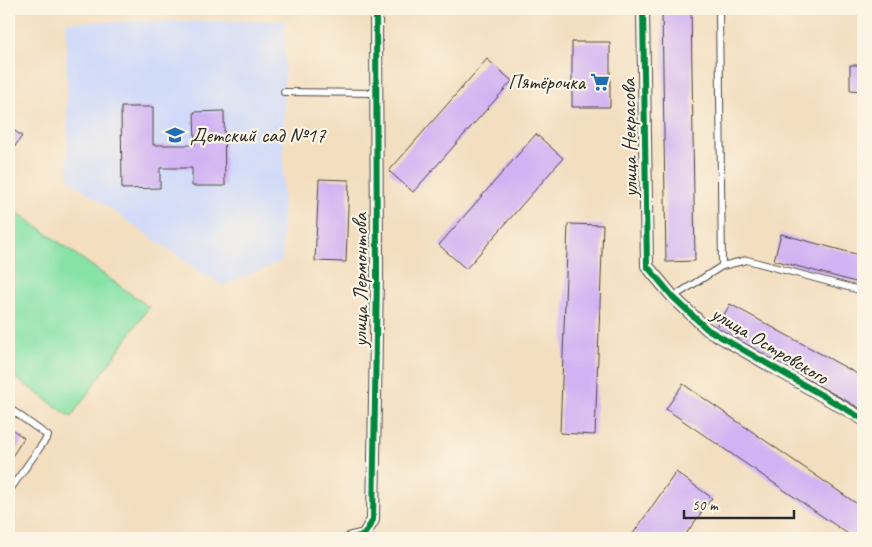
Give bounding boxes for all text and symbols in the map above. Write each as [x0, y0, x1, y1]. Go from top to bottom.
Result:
place label: Пятёрочка [508, 69, 587, 95]
supermarket icon: Пятёрочка [589, 71, 611, 93]
street label: улица Некрасова [615, 77, 643, 199]
place label: Детский сад №17 [190, 122, 327, 148]
school or university icon: Детский сад №17 [164, 124, 186, 146]
street label: улица Лермонтова [347, 211, 373, 349]
street label: улица Островского [705, 299, 834, 391]
scale bar [684, 487, 794, 519]
text: 50 m [692, 496, 719, 515]

